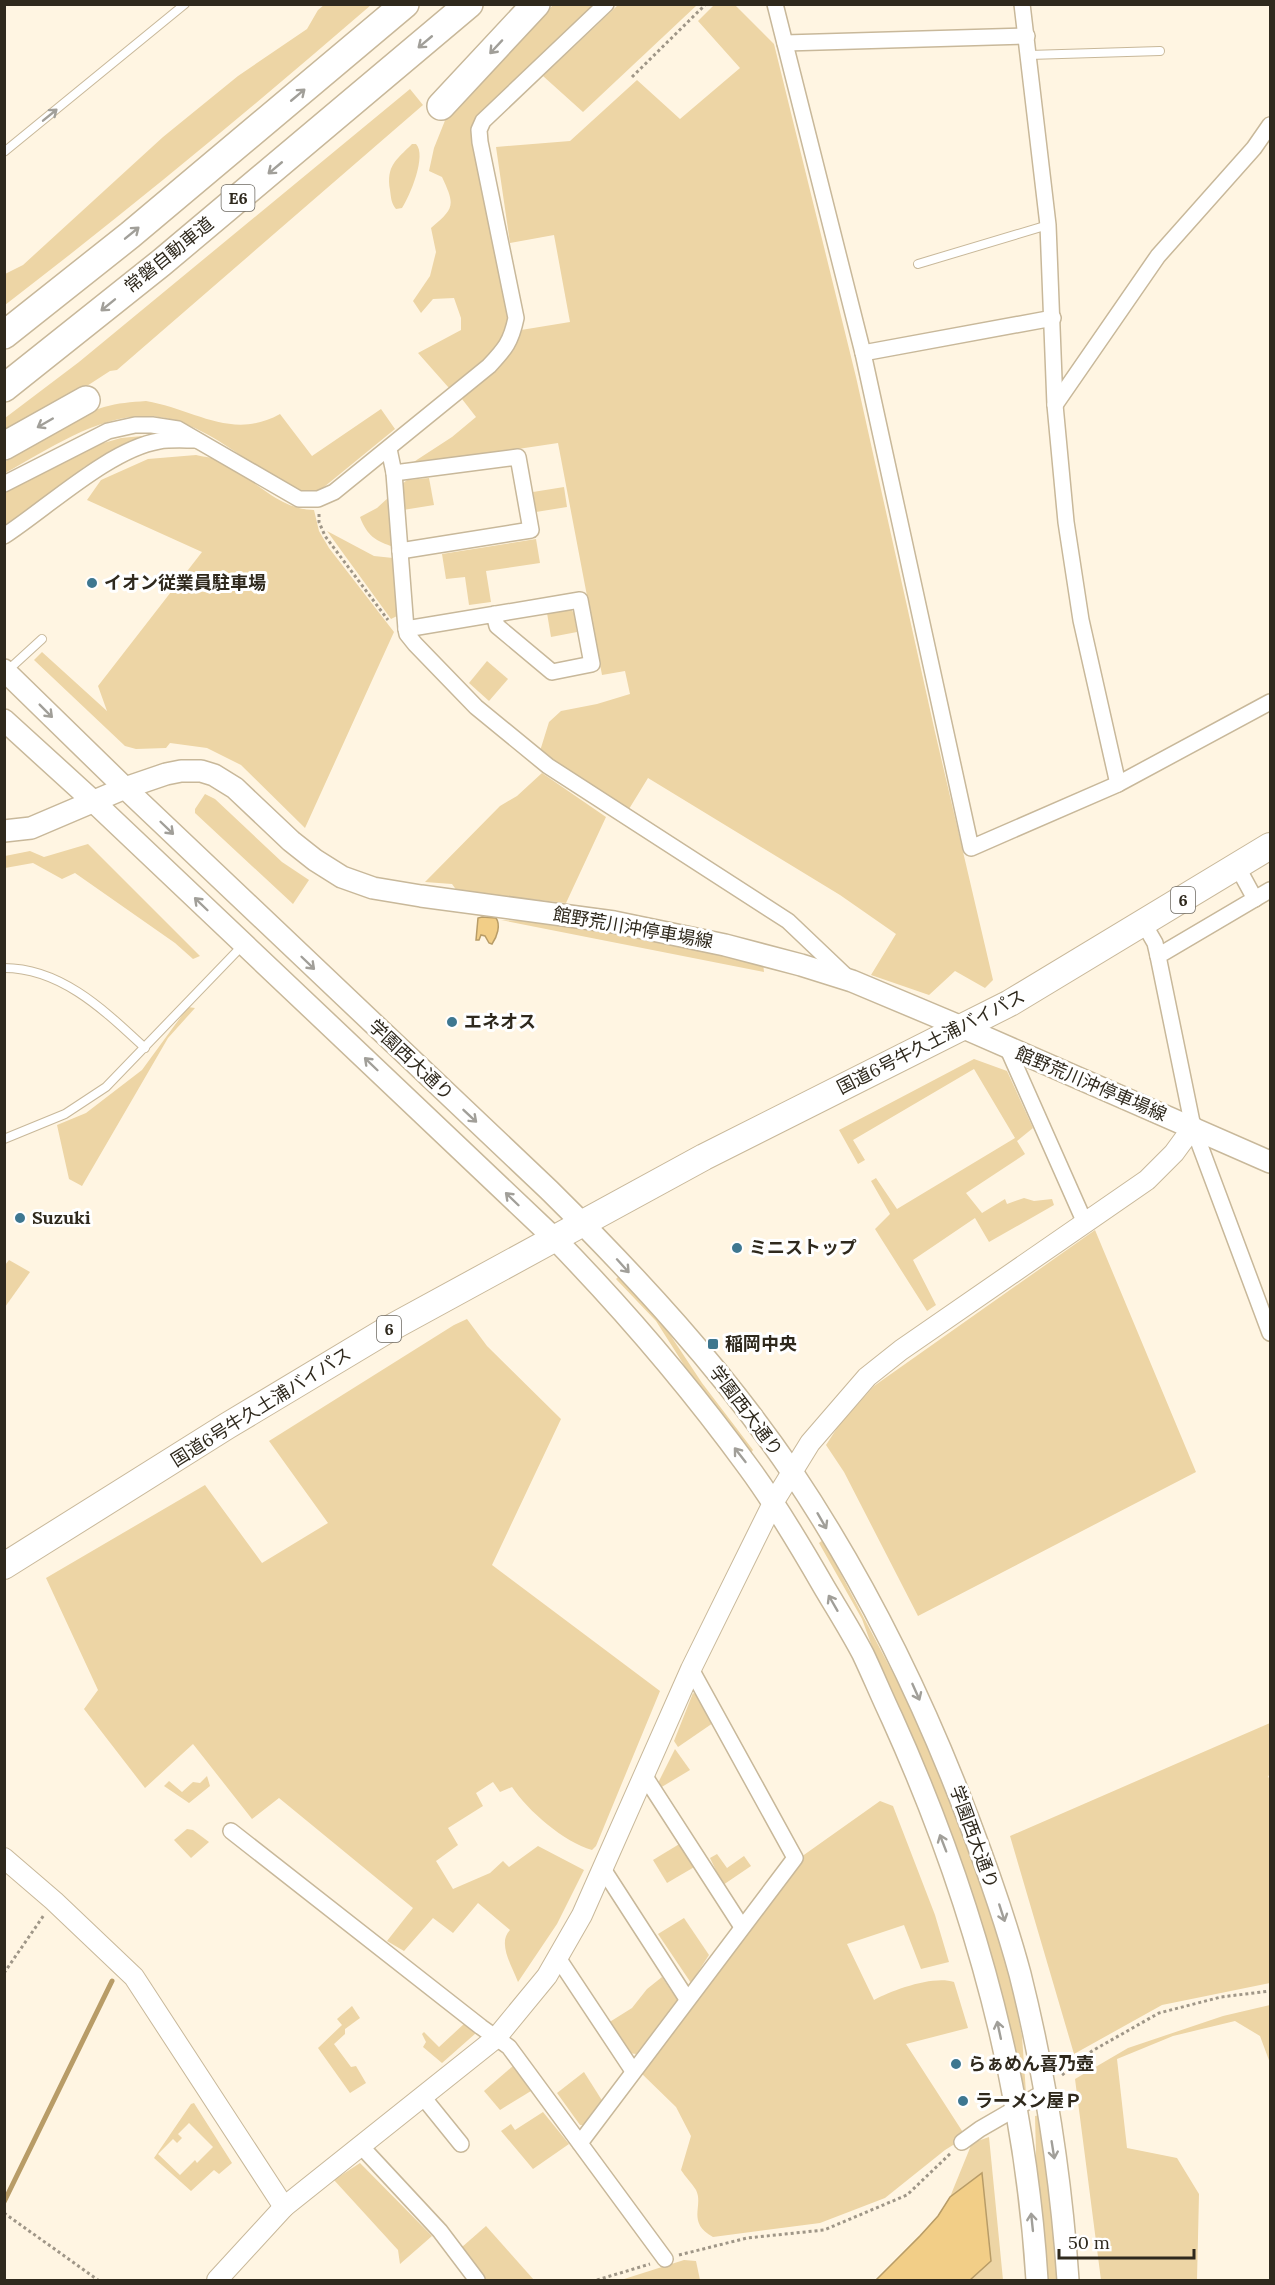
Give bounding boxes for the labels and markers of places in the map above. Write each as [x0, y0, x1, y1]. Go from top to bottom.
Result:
place label: イオン従業員駐車場 [104, 571, 266, 594]
marker: イオン従業員駐車場 [85, 576, 99, 590]
place label: エネオス [464, 1010, 536, 1033]
marker: エネオス [445, 1015, 459, 1029]
place label: Suzuki [32, 1206, 91, 1229]
marker: Suzuki [13, 1211, 27, 1225]
place label: ミニストップ [749, 1236, 857, 1259]
marker: ミニストップ [730, 1241, 744, 1255]
place label: 稲岡中央 [725, 1332, 797, 1355]
marker: 稲岡中央 [706, 1337, 720, 1351]
place label: らぁめん喜乃壺 [968, 2052, 1094, 2075]
marker: らぁめん喜乃壺 [949, 2057, 963, 2071]
place label: ラーメン屋Ｐ [975, 2089, 1082, 2112]
marker: ラーメン屋Ｐ [956, 2094, 970, 2108]

